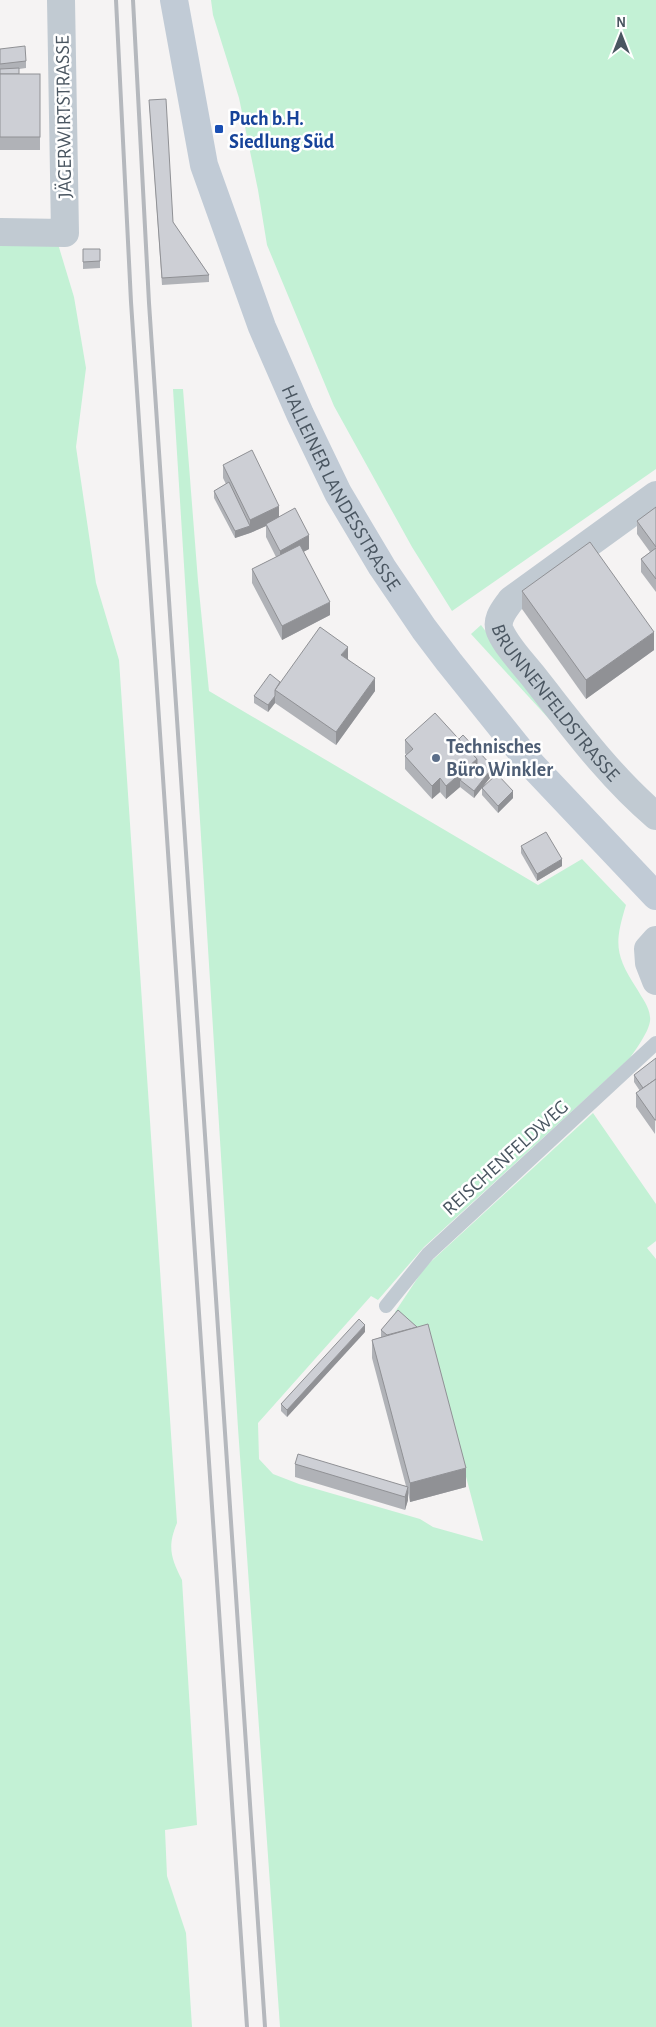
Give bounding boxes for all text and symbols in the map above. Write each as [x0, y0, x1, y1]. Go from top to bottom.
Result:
north arrow [596, 10, 646, 60]
text: N [616, 16, 626, 30]
street label: JÄGERWIRTSTRASSE [53, 35, 75, 199]
place label: Puch b.H. Siedlung Süd [229, 109, 335, 152]
marker: Puch b.H. Siedlung Süd [213, 123, 225, 135]
street label: HALLEINER LANDESSTRASSE [278, 382, 404, 595]
street label: BRUNNENFELDSTRASSE [487, 622, 623, 786]
place label: Technisches Büro Winkler [446, 737, 553, 780]
marker: Technisches Büro Winkler [430, 752, 442, 764]
street label: REISCHENFELDWEG [439, 1096, 572, 1219]

